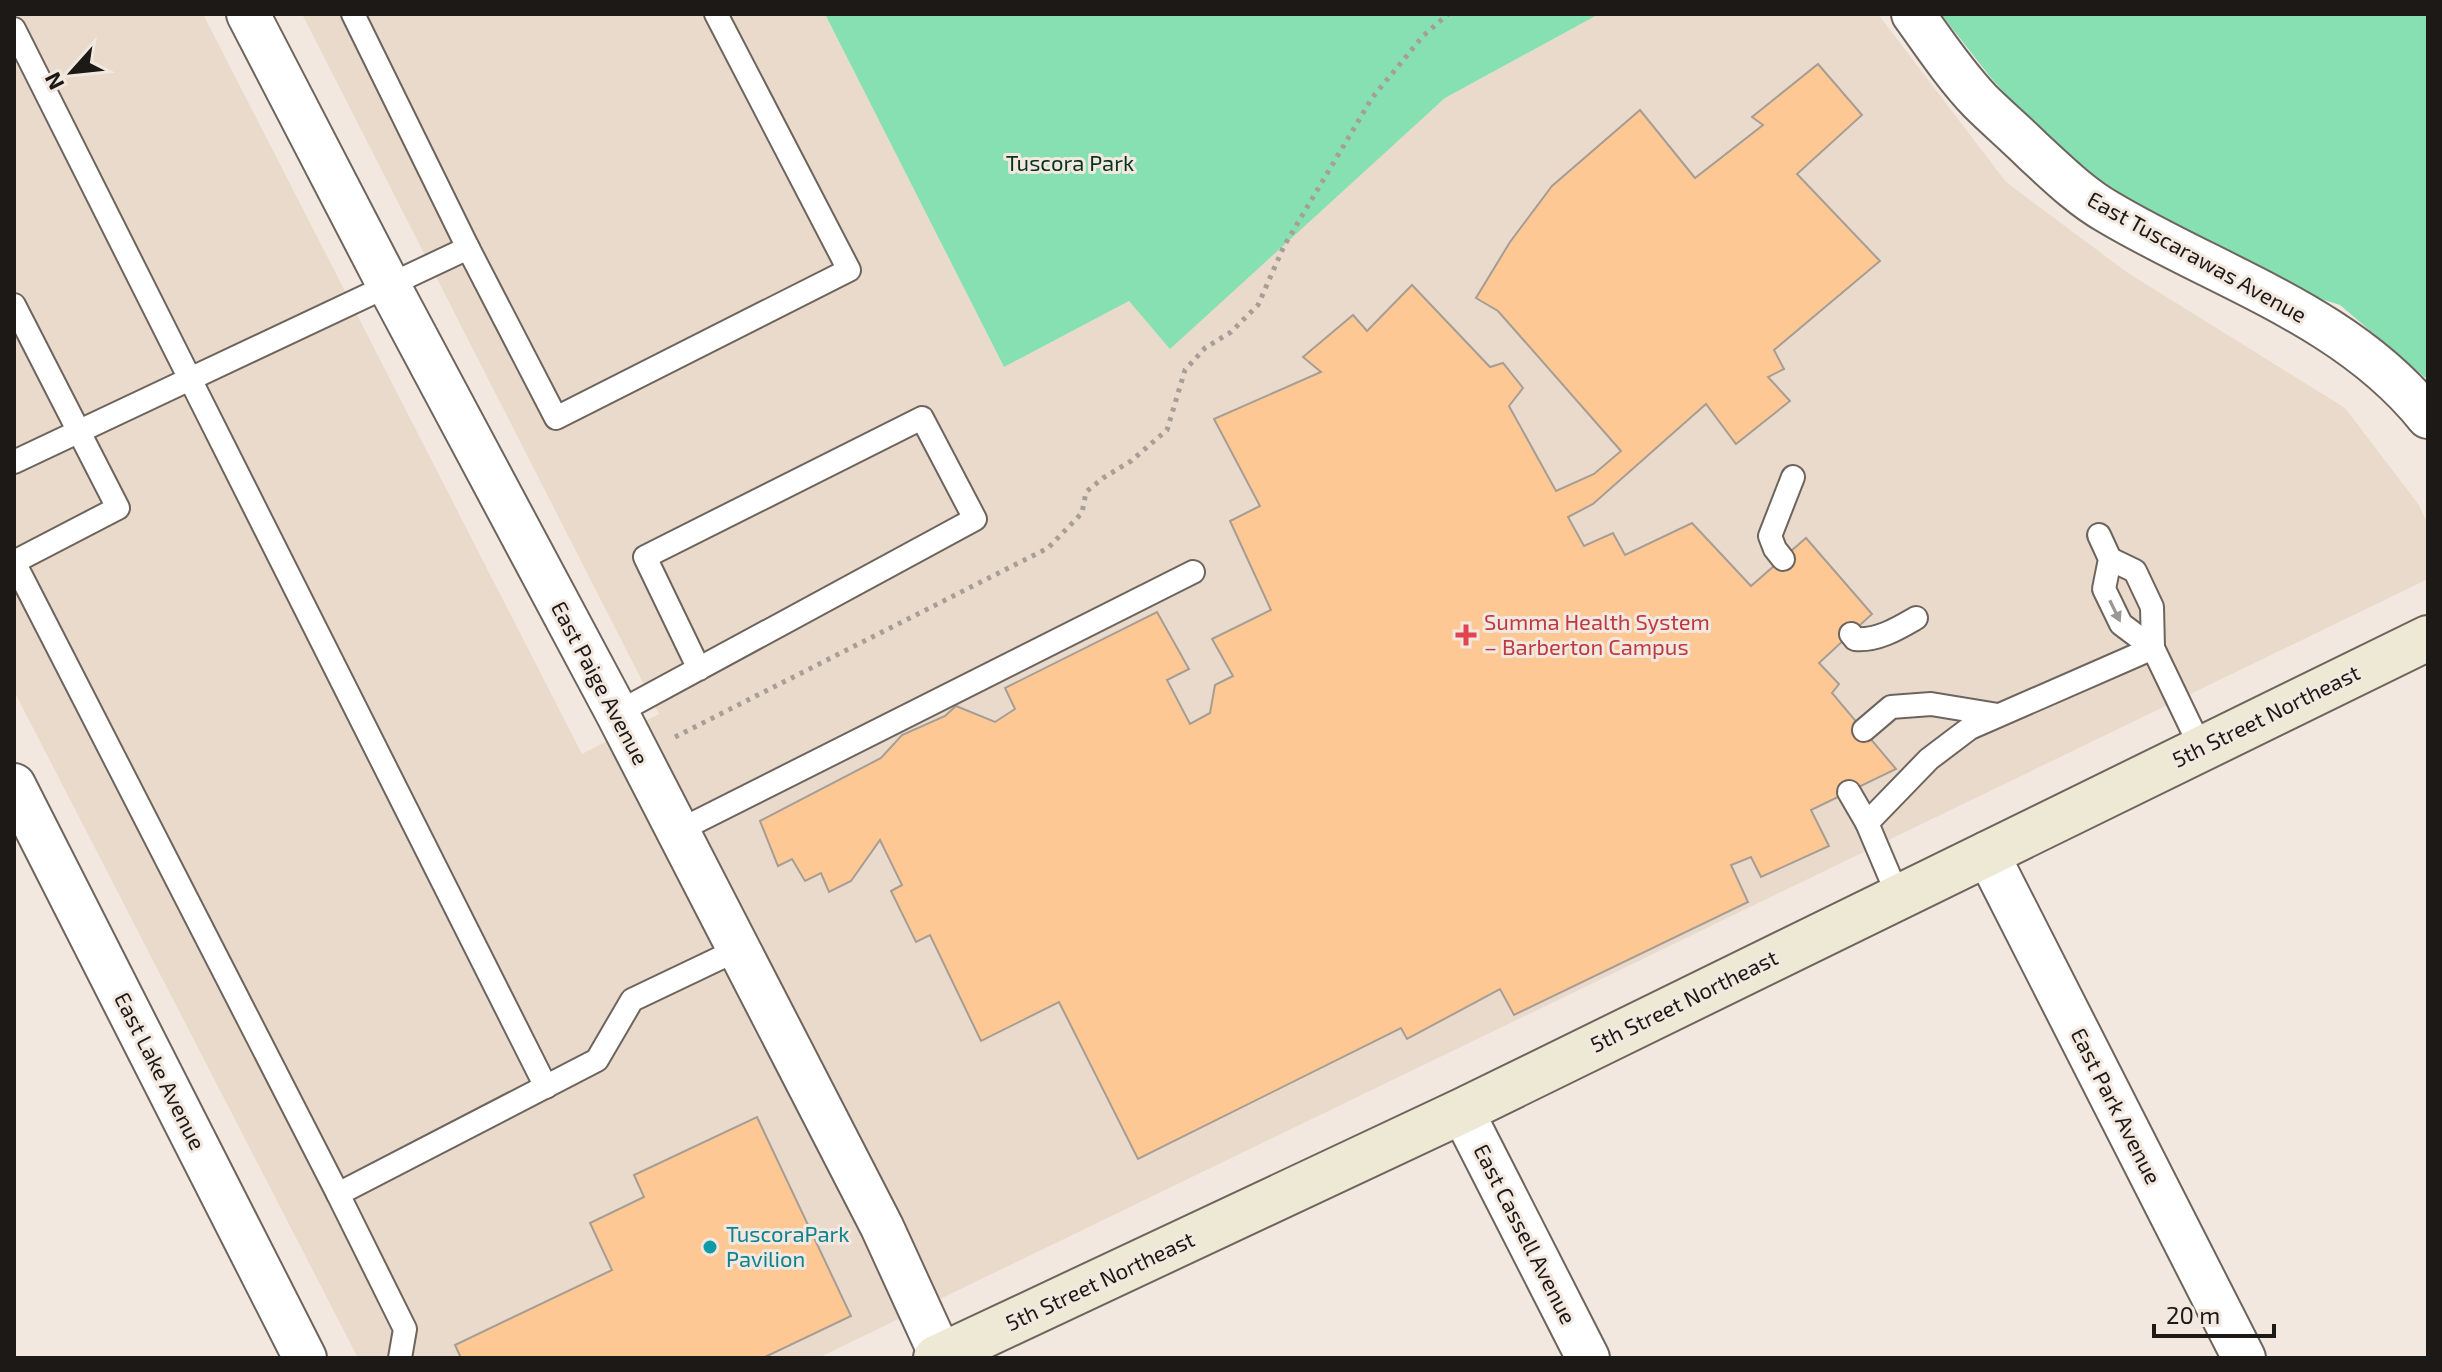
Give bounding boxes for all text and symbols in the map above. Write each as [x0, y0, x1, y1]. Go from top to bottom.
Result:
north arrow [32, 32, 112, 112]
text: N [38, 69, 68, 95]
park label: Tuscora Park [1006, 149, 1134, 175]
street label: East Tuscarawas Avenue [2084, 185, 2311, 327]
street label: East Paige Avenue [547, 596, 655, 769]
one-way arrow [2108, 599, 2121, 622]
place label: Summa Health System – Barberton Campus [1484, 608, 1710, 659]
marker: Summa Health System – Barberton Campus [1455, 624, 1477, 646]
street label: 5th Street Northeast [2168, 658, 2364, 772]
street label: 5th Street Northeast [1586, 943, 1782, 1057]
street label: East Lake Avenue [110, 988, 212, 1154]
street label: East Park Avenue [2066, 1023, 2167, 1188]
street label: East Cassell Avenue [1469, 1139, 1582, 1328]
place label: TuscoraPark Pavilion [726, 1220, 850, 1271]
street label: 5th Street Northeast [1001, 1225, 1198, 1335]
marker: TuscoraPark Pavilion [701, 1238, 719, 1256]
scale bar [2154, 1288, 2274, 1338]
text: 20 m [2166, 1300, 2220, 1329]

